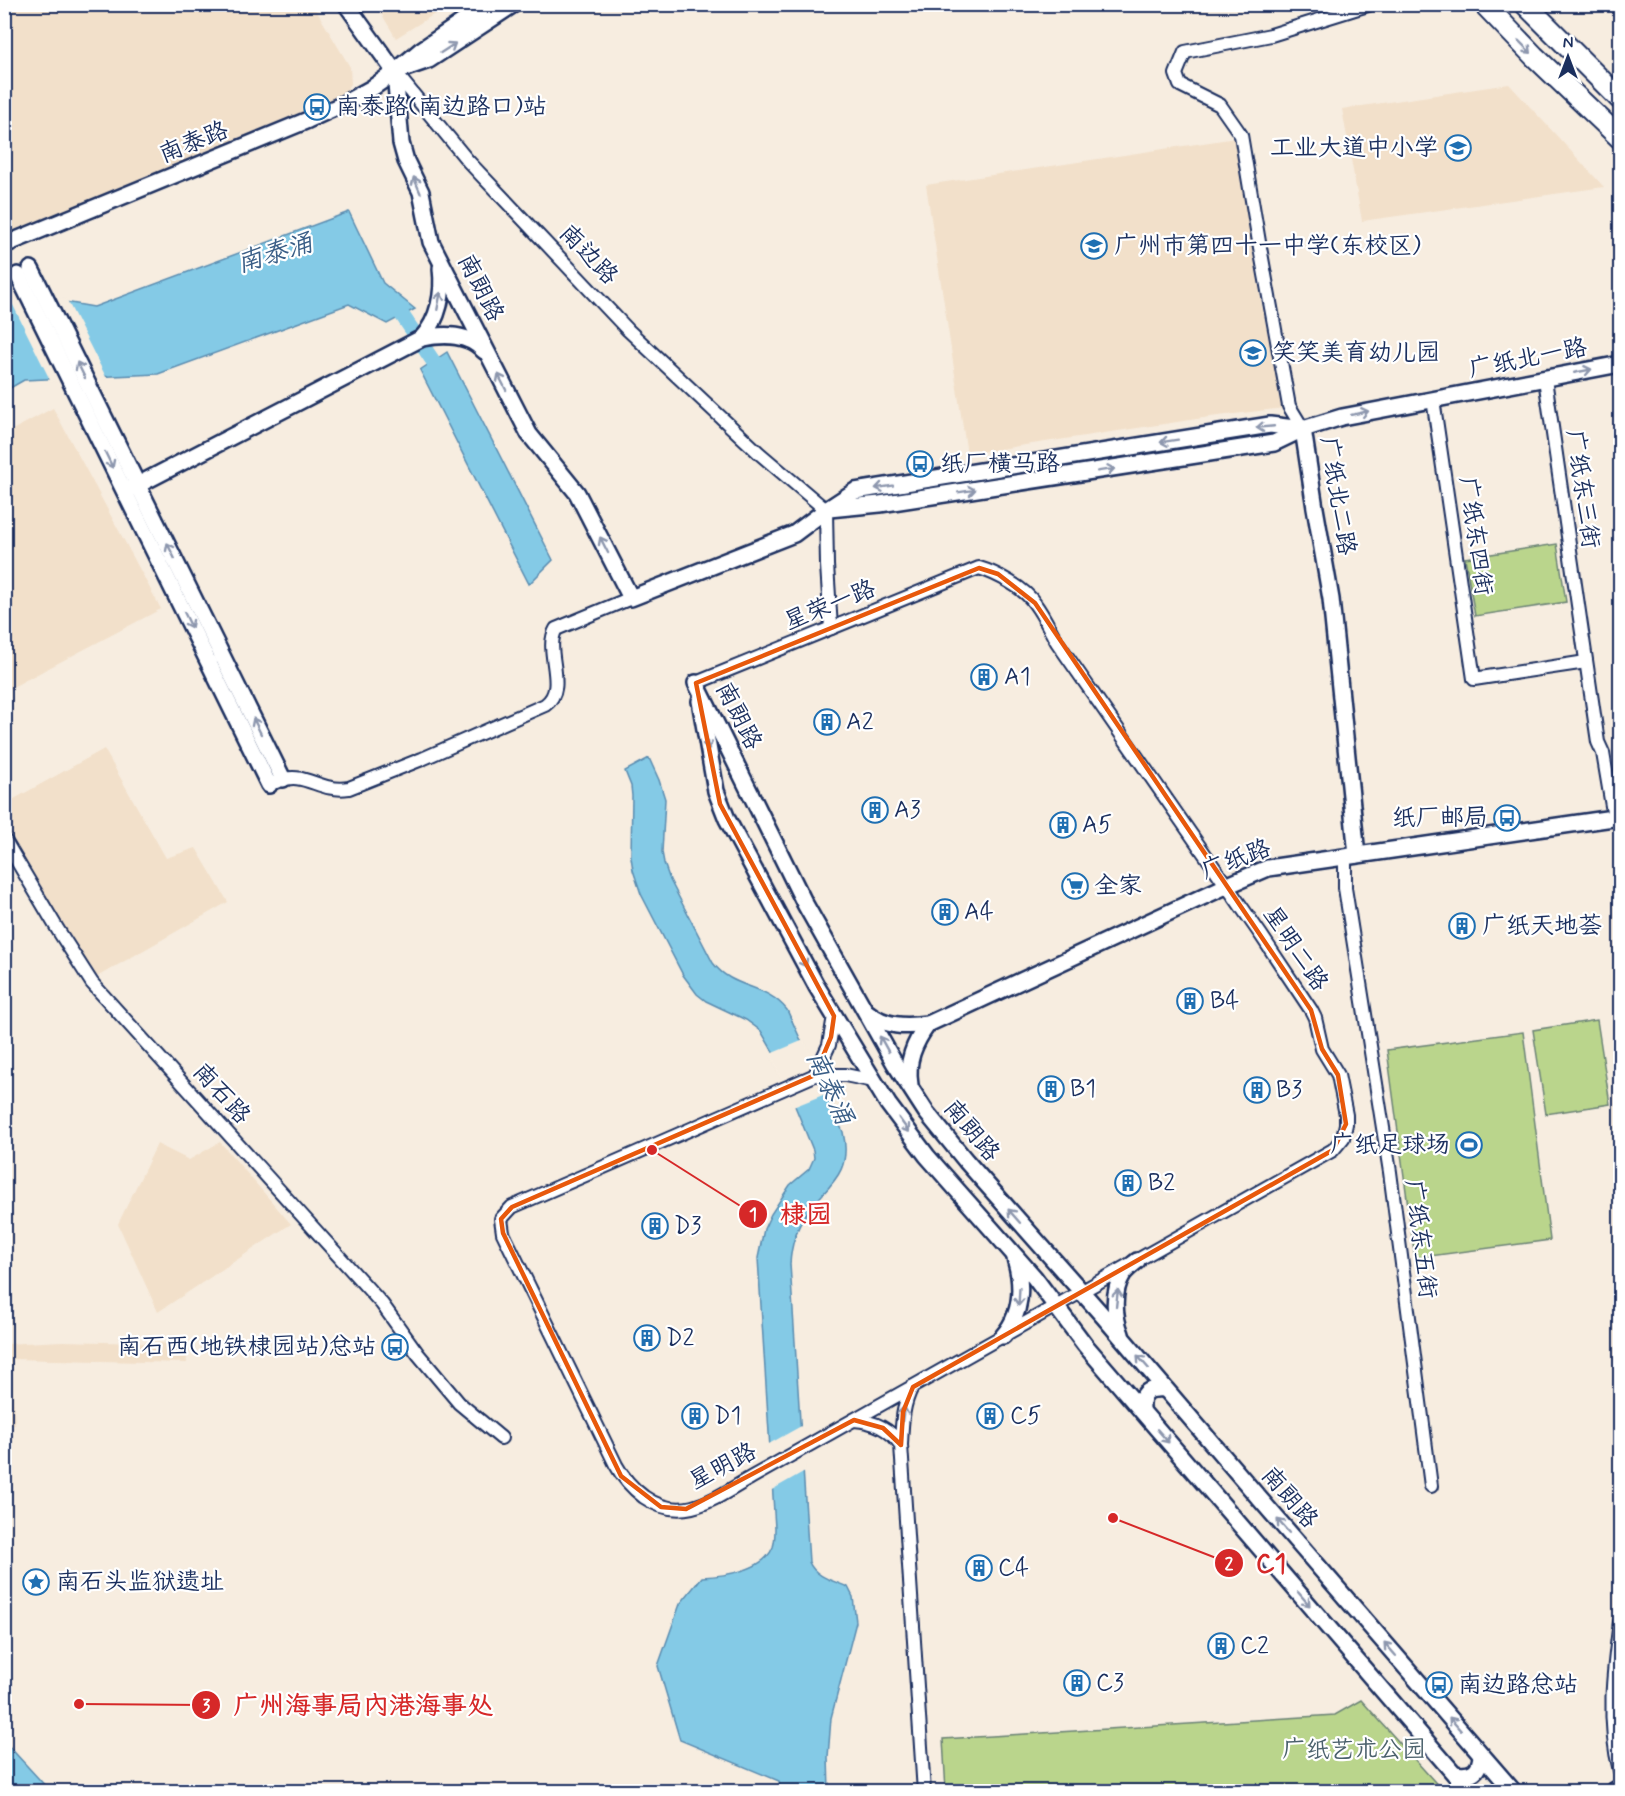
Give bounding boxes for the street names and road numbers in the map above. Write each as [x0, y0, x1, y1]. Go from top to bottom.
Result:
street label: 南泰路 [155, 115, 233, 171]
street label: 南边路 [552, 218, 624, 292]
street label: 南朗路 [450, 249, 510, 327]
street label: 广纸北一路 [1466, 332, 1590, 386]
street label: 广纸东三街 [1558, 427, 1606, 551]
street label: 广纸北二路 [1312, 434, 1362, 558]
street label: 广纸东四街 [1451, 474, 1499, 598]
street label: 星荣一路 [780, 574, 880, 638]
street label: 南朗路 [708, 677, 768, 755]
street label: 广纸路 [1197, 833, 1275, 887]
street label: 星明二路 [1255, 901, 1335, 997]
street label: 南石路 [185, 1057, 257, 1131]
street label: 南朗路 [936, 1093, 1006, 1169]
street label: 广纸东五街 [1397, 1178, 1443, 1300]
street label: 星明路 [684, 1436, 762, 1498]
street label: 南朗路 [1254, 1461, 1324, 1535]

